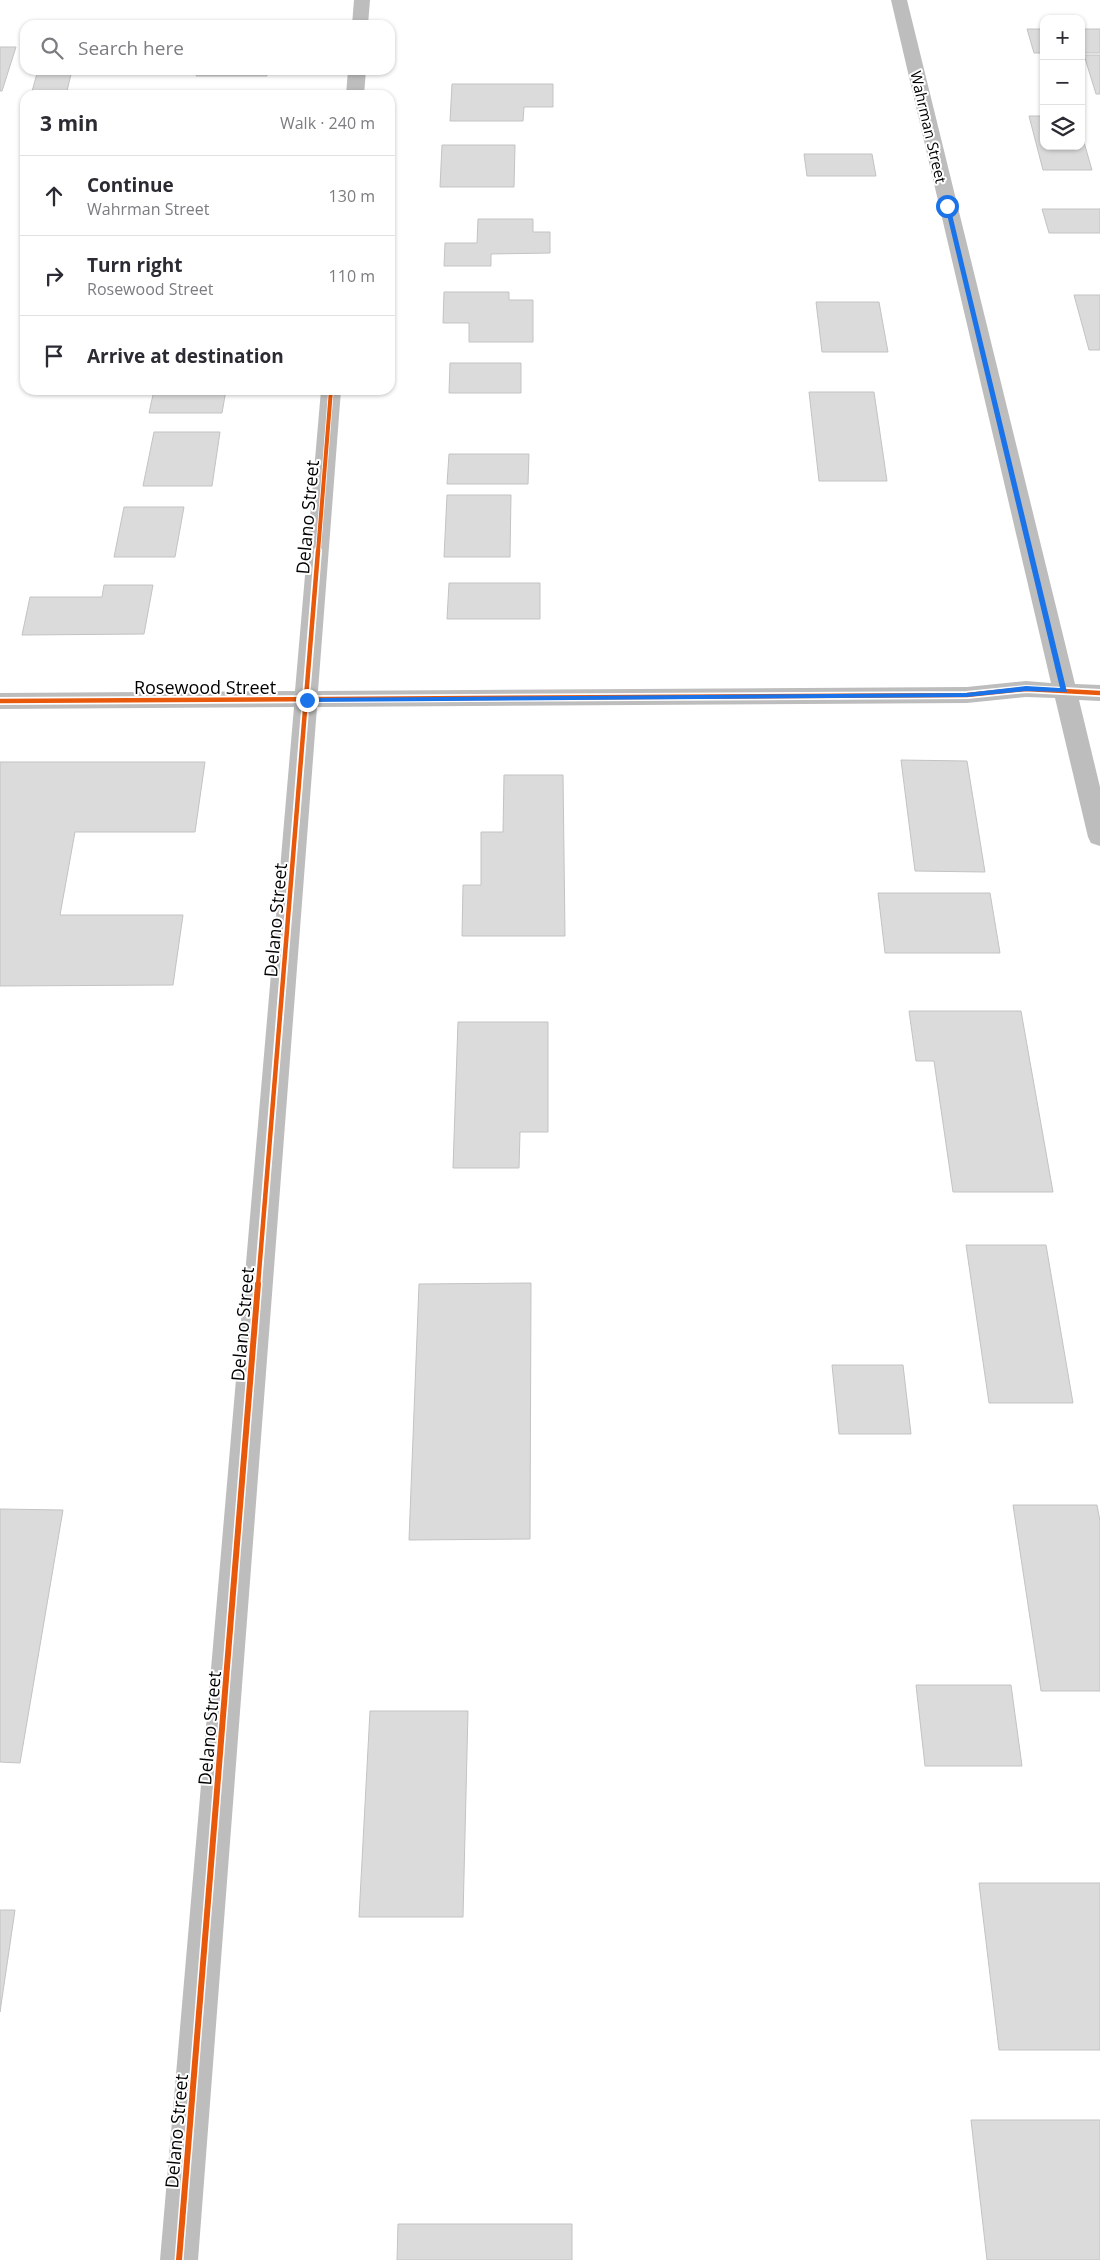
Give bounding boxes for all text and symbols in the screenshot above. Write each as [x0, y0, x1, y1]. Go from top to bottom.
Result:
map controls [1040, 15, 1085, 150]
button: + [1040, 15, 1085, 60]
search box [20, 20, 395, 75]
icon: search [38, 34, 66, 62]
text: Search here [78, 35, 184, 61]
button: − [1040, 60, 1085, 105]
street label: Wahrman Street [906, 69, 952, 185]
button: layers [1040, 105, 1085, 150]
text: 3 min [40, 109, 98, 137]
text: Walk · 240 m [280, 112, 375, 134]
text: Continue [87, 172, 174, 198]
icon: ahead [40, 182, 68, 210]
text: 130 m [329, 185, 375, 207]
route start [936, 195, 959, 218]
text: Wahrman Street [87, 198, 209, 220]
text: Turn right [87, 252, 182, 278]
icon: right [40, 262, 68, 290]
text: 110 m [329, 265, 375, 287]
text: Rosewood Street [87, 278, 213, 300]
icon: arrive [40, 342, 68, 370]
text: Arrive at destination [87, 343, 284, 369]
street label: Delano Street [290, 459, 324, 575]
street label: Rosewood Street [134, 675, 276, 699]
route end [296, 689, 319, 712]
street label: Delano Street [258, 862, 292, 978]
street label: Delano Street [225, 1266, 259, 1382]
street label: Delano Street [192, 1670, 226, 1786]
street label: Delano Street [159, 2073, 193, 2189]

